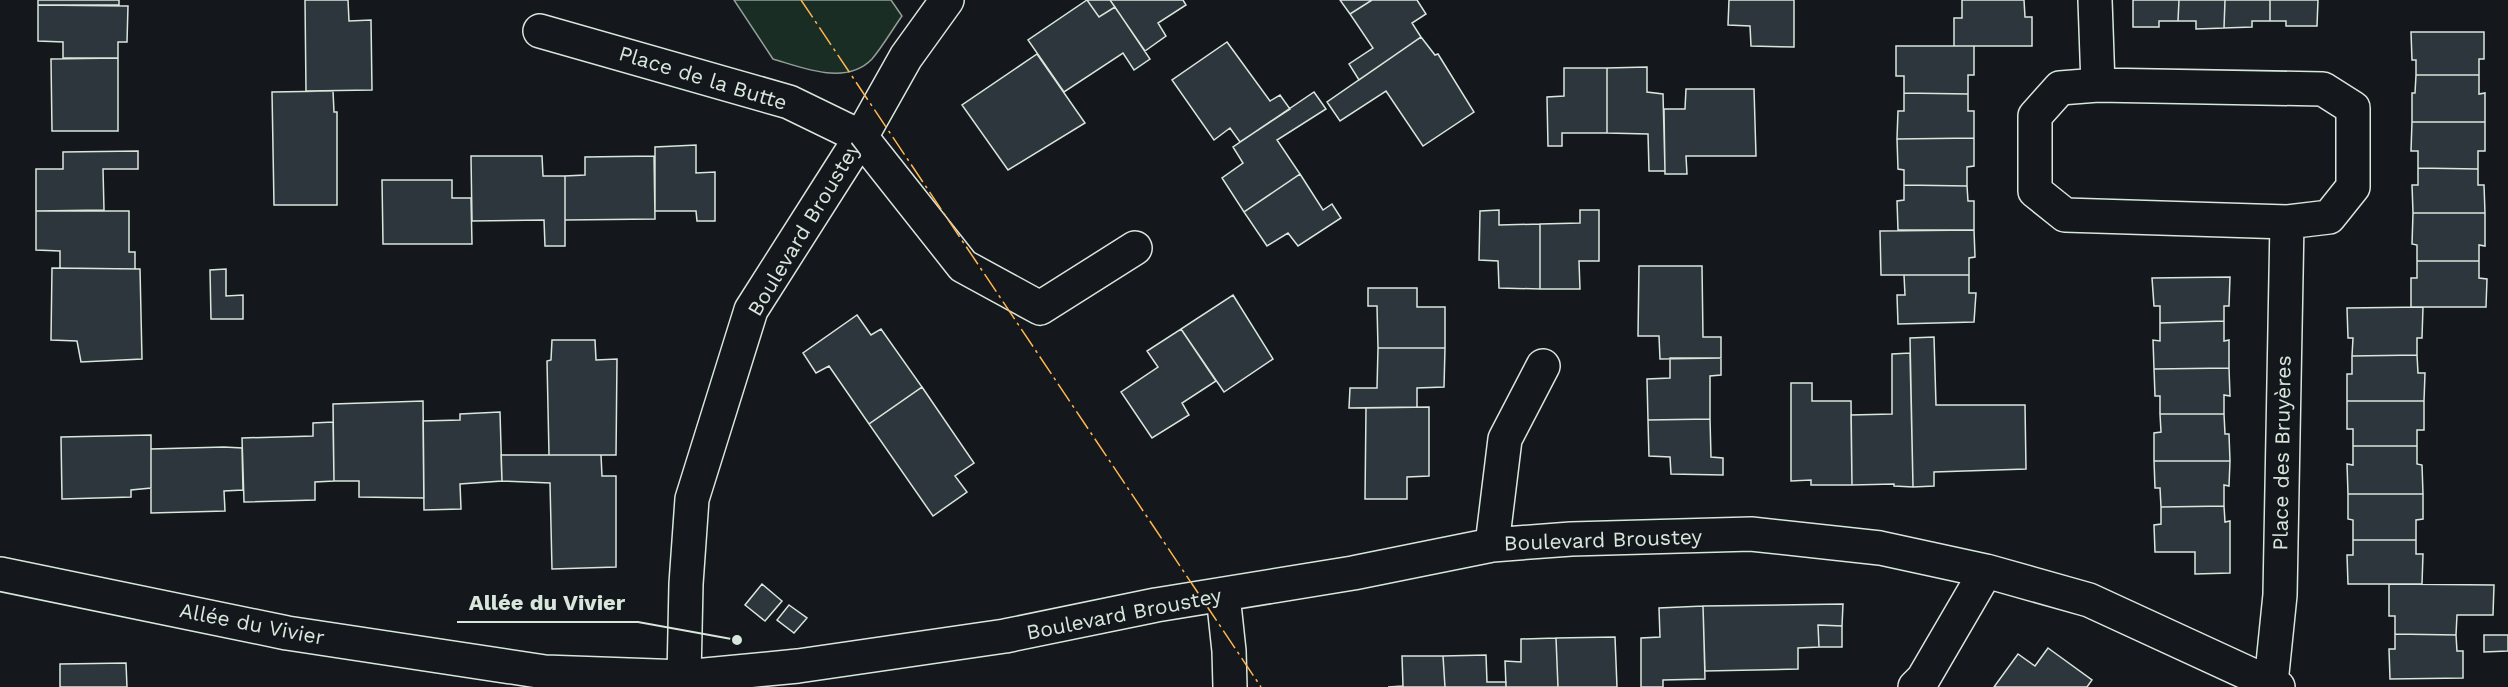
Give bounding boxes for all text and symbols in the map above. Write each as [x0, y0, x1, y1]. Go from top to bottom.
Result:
street label: Place de la Butte [616, 40, 790, 115]
street label: Boulevard Broustey [742, 137, 865, 320]
street label: Place des Bruyères [2267, 355, 2296, 551]
street label: Boulevard Broustey [1503, 524, 1703, 555]
callout: Allée du Vivier [457, 582, 638, 622]
street label: Boulevard Broustey [1024, 582, 1224, 645]
text: Allée du Vivier [469, 590, 626, 615]
street label: Allée du Vivier [178, 597, 327, 650]

